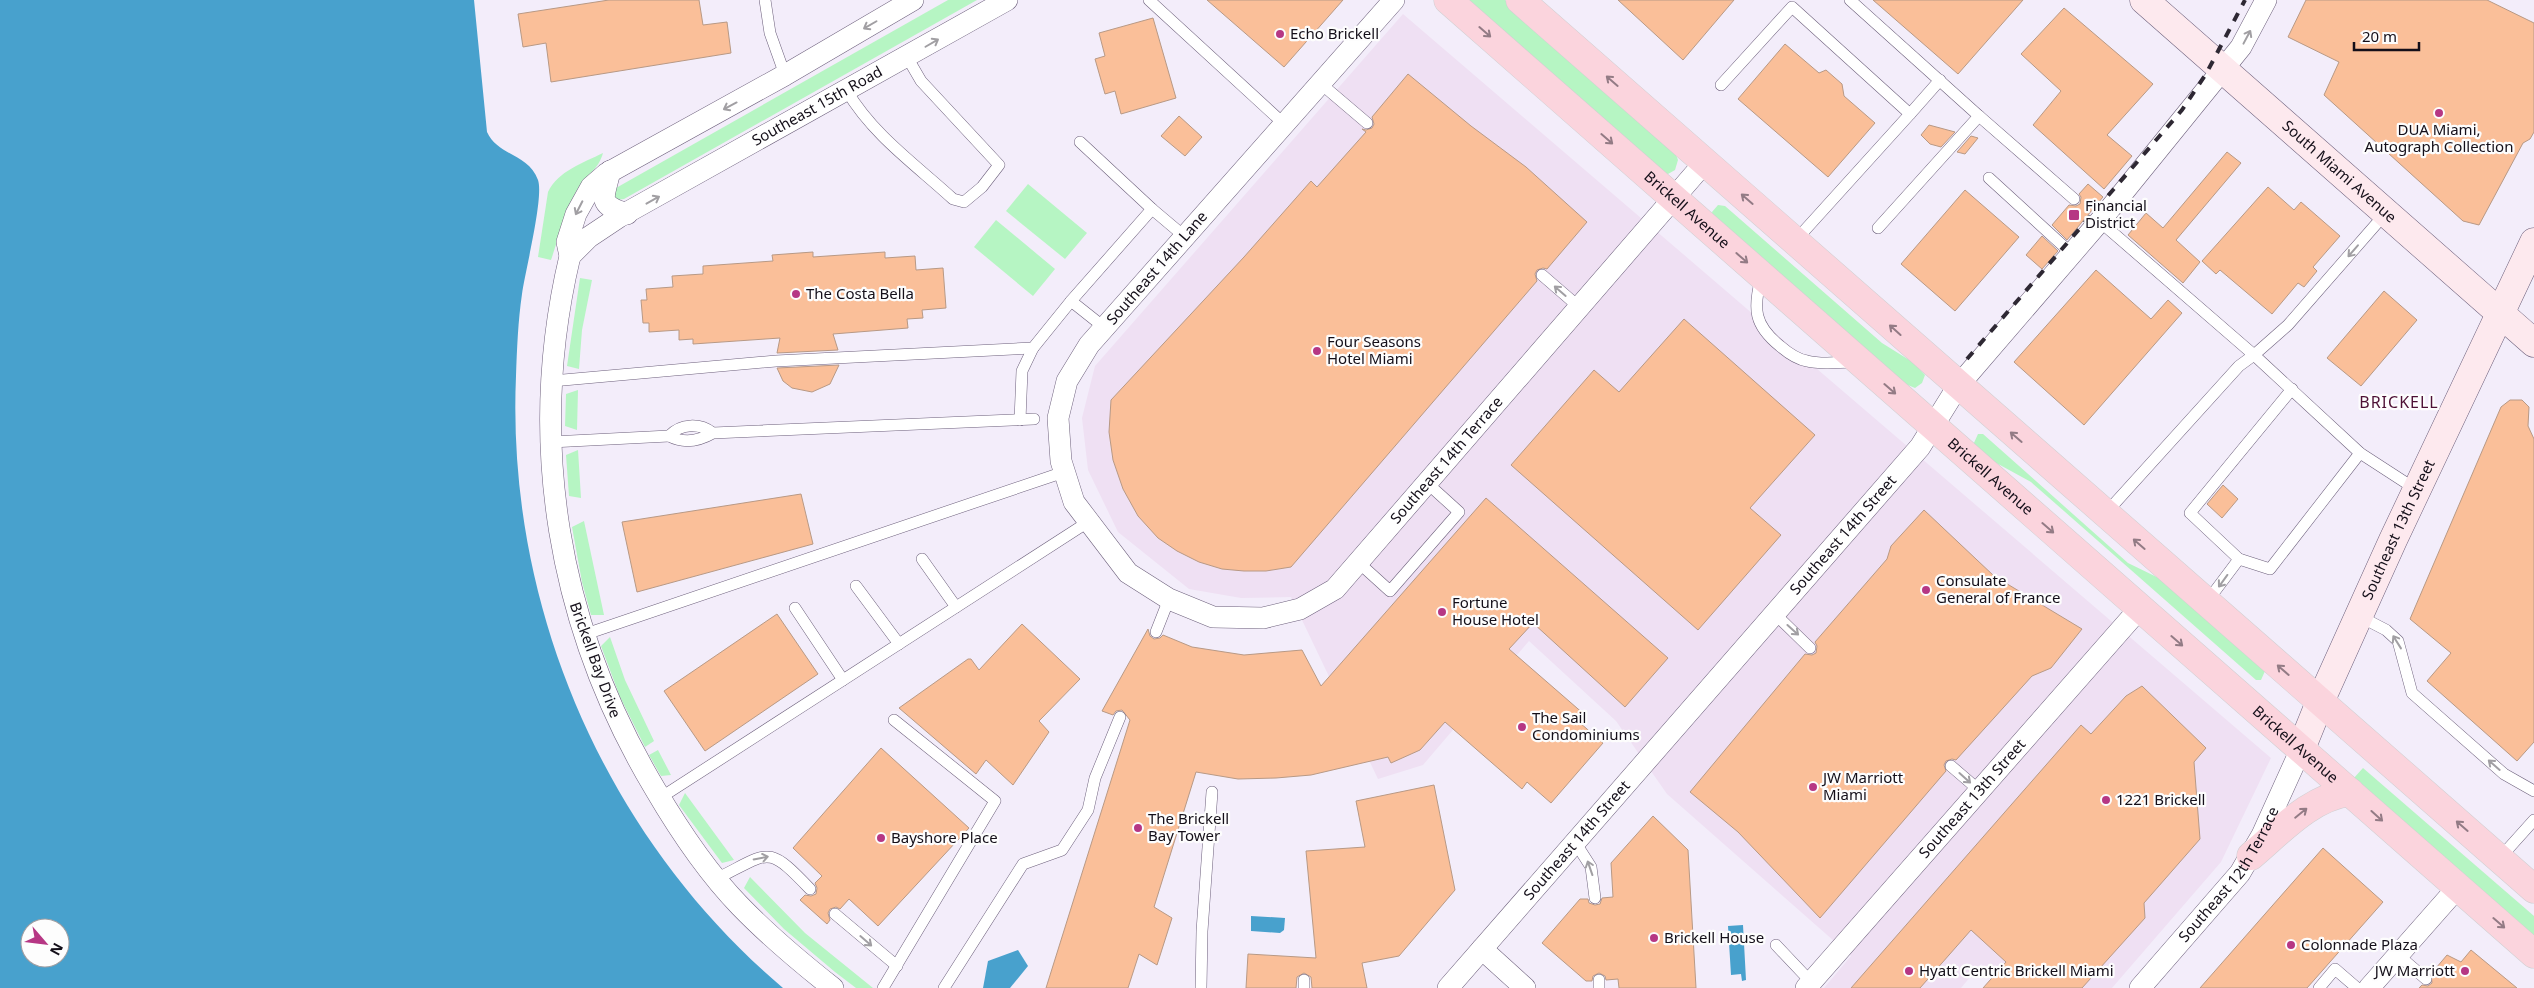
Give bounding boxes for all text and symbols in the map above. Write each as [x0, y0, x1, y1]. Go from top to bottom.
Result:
one-way arrow [864, 20, 878, 30]
scale bar [2354, 20, 2419, 52]
place label: Echo Brickell [1290, 23, 1379, 43]
one-way arrow [1478, 26, 1491, 38]
text: 20 m [2362, 26, 2397, 46]
marker: Echo Brickell [1274, 28, 1286, 40]
one-way arrow [2242, 29, 2252, 44]
one-way arrow [925, 38, 940, 48]
street label: Southeast 15th Road [748, 61, 886, 150]
one-way arrow [1606, 75, 1619, 86]
one-way arrow [723, 101, 737, 111]
marker: DUA Miami, Autograph Collection [2433, 107, 2445, 119]
street label: South Miami Avenue [2279, 115, 2401, 227]
place label: DUA Miami, Autograph Collection [2365, 119, 2513, 156]
one-way arrow [1600, 133, 1613, 145]
street label: Brickell Avenue [1640, 166, 1735, 252]
one-way arrow [1741, 194, 1754, 205]
one-way arrow [646, 195, 661, 205]
place label: Financial District [2085, 195, 2147, 232]
one-way arrow [574, 200, 583, 215]
street label: Southeast 14th Lane [1101, 206, 1211, 328]
marker: Financial District [2067, 208, 2081, 222]
one-way arrow [2347, 244, 2359, 257]
one-way arrow [1735, 253, 1748, 264]
place label: The Costa Bella [806, 283, 914, 303]
one-way arrow [1554, 285, 1567, 297]
marker: The Costa Bella [790, 288, 802, 300]
one-way arrow [1889, 324, 1902, 336]
place label: Four Seasons Hotel Miami [1327, 331, 1421, 368]
marker: Four Seasons Hotel Miami [1311, 345, 1323, 357]
one-way arrow [1883, 383, 1896, 395]
district label: BRICKELL [2359, 391, 2439, 413]
street label: Southeast 14th Terrace [1385, 392, 1507, 527]
one-way arrow [2010, 431, 2023, 442]
street label: Brickell Avenue [1944, 433, 2038, 519]
street label: Southeast 13th Street [2356, 455, 2439, 603]
street label: Southeast 14th Street [1785, 470, 1900, 598]
one-way arrow [2042, 522, 2055, 534]
one-way arrow [2132, 538, 2145, 549]
place label: Consulate General of France [1936, 570, 2060, 607]
one-way arrow [2218, 574, 2228, 588]
marker: Consulate General of France [1920, 584, 1932, 596]
place label: Fortune House Hotel [1452, 592, 1539, 629]
street label: Brickell Bay Drive [566, 599, 626, 720]
marker: Fortune House Hotel [1436, 606, 1448, 618]
one-way arrow [1786, 624, 1799, 636]
one-way arrow [2170, 635, 2183, 646]
one-way arrow [2392, 635, 2403, 649]
one-way arrow [2276, 664, 2289, 676]
street label: Brickell Avenue [2249, 701, 2343, 787]
place label: The Sail Condominiums [1532, 707, 1640, 744]
marker: The Sail Condominiums [1516, 721, 1528, 733]
street label: Southeast 13th Street [1914, 734, 2030, 862]
one-way arrow [2487, 759, 2500, 770]
place label: JW Marriott Miami [1821, 767, 1904, 804]
one-way arrow [1959, 773, 1972, 784]
street label: Southeast 14th Street [1518, 775, 1634, 904]
marker: JW Marriott Miami [1807, 781, 1819, 793]
place label: 1221 Brickell [2116, 789, 2205, 809]
marker: 1221 Brickell [2100, 794, 2112, 806]
street label: Southeast 12th Terrace [2174, 803, 2283, 946]
place label: The Brickell Bay Tower [1148, 808, 1229, 845]
one-way arrow [2294, 808, 2307, 819]
one-way arrow [2370, 810, 2383, 821]
one-way arrow [2456, 821, 2469, 832]
marker: The Brickell Bay Tower [1132, 822, 1144, 834]
place label: Bayshore Place [891, 827, 998, 847]
marker: Bayshore Place [875, 832, 887, 844]
one-way arrow [753, 853, 769, 862]
one-way arrow [1584, 860, 1594, 876]
one-way arrow [2492, 917, 2505, 928]
north arrow [20, 918, 70, 968]
place label: Brickell House [1664, 927, 1764, 947]
marker: Brickell House [1648, 932, 1660, 944]
place label: Colonnade Plaza [2301, 934, 2418, 954]
one-way arrow [859, 935, 872, 946]
marker: Colonnade Plaza [2285, 939, 2297, 951]
text: N [46, 940, 68, 959]
place label: Hyatt Centric Brickell Miami [1919, 960, 2114, 980]
place label: JW Marriott [2373, 960, 2456, 980]
marker: Hyatt Centric Brickell Miami [1903, 965, 1915, 977]
marker: JW Marriott [2459, 965, 2471, 977]

